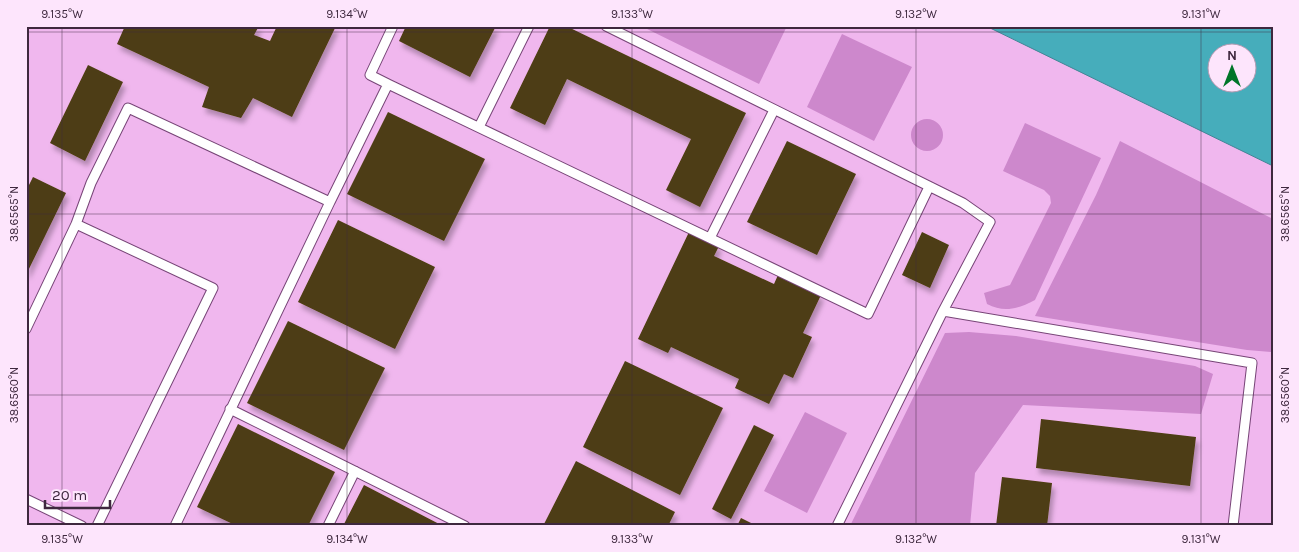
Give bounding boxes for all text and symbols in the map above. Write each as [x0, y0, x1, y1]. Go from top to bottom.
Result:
text: 9.135°W [41, 7, 83, 21]
text: 9.134°W [326, 7, 368, 21]
text: 9.133°W [611, 7, 653, 21]
text: 9.132°W [895, 7, 937, 21]
text: 9.131°W [1182, 7, 1221, 21]
north arrow [1206, 42, 1256, 92]
text: N [1227, 47, 1237, 64]
text: 38.6565°N [7, 186, 21, 242]
text: 38.6565°N [1278, 186, 1292, 242]
text: 38.6560°N [7, 367, 21, 423]
text: 38.6560°N [1278, 367, 1292, 423]
scale bar [45, 477, 110, 509]
text: 20 m [52, 486, 87, 504]
text: 9.135°W [41, 532, 83, 546]
text: 9.134°W [326, 532, 368, 546]
text: 9.133°W [611, 532, 653, 546]
text: 9.132°W [895, 532, 937, 546]
text: 9.131°W [1182, 532, 1221, 546]

